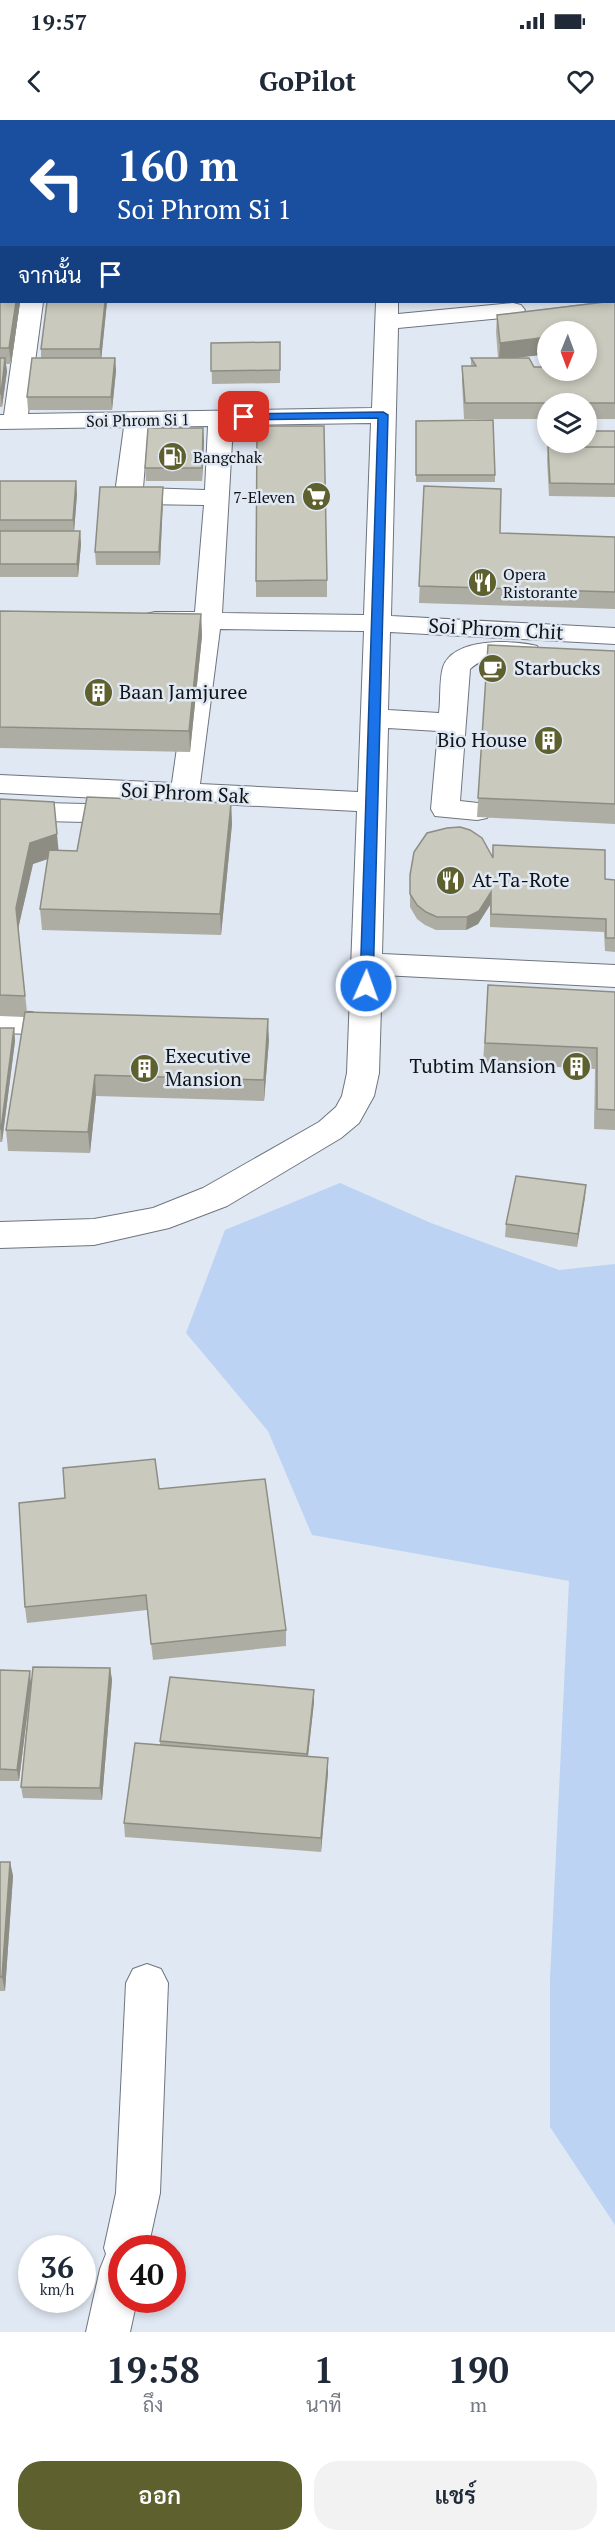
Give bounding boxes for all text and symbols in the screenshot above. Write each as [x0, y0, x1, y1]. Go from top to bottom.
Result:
text: 19:57 [30, 7, 87, 36]
text: GoPilot [259, 63, 356, 99]
icon: back [18, 65, 51, 98]
icon: heart [564, 65, 597, 98]
text: 160 m [117, 137, 238, 193]
icon: left [18, 144, 96, 222]
text: Soi Phrom Si 1 [117, 191, 292, 227]
icon: arrive [94, 258, 127, 291]
text: จากนั้น [18, 260, 82, 289]
north arrow [537, 321, 597, 381]
map controls [537, 321, 597, 453]
pin [218, 391, 269, 442]
button: layers [537, 393, 597, 453]
icon: arrive [227, 400, 260, 433]
street label: Soi Phrom Si 1 [86, 408, 190, 432]
fuel station icon: Bangchak [156, 441, 188, 473]
place label: Bangchak [193, 446, 263, 468]
supermarket icon: 7-Eleven [300, 481, 332, 513]
place label: 7-Eleven [233, 486, 295, 508]
place label: Opera Ristorante [503, 563, 577, 603]
restaurant icon: Opera Ristorante [466, 567, 498, 599]
street label: Soi Phrom Chit [428, 611, 565, 646]
cafe icon: Starbucks [477, 652, 509, 684]
place label: Starbucks [514, 654, 601, 681]
building icon: Baan Jamjuree [82, 676, 114, 708]
place label: Baan Jamjuree [119, 678, 247, 705]
building icon: Bio House [532, 724, 564, 756]
place label: Bio House [437, 726, 527, 753]
street label: Soi Phrom Sak [120, 776, 250, 809]
restaurant icon: At-Ta-Rote [435, 864, 467, 896]
place label: At-Ta-Rote [472, 866, 570, 893]
position arrow [334, 954, 398, 1018]
place label: Executive Mansion [165, 1042, 251, 1092]
building icon: Tubtim Mansion [561, 1050, 593, 1082]
building icon: Executive Mansion [128, 1052, 160, 1084]
place label: Tubtim Mansion [410, 1052, 556, 1079]
speed limit sign: 40 [108, 2235, 186, 2313]
text: 36 [40, 2247, 74, 2287]
text: km/h [40, 2279, 74, 2299]
text: 19:58 [106, 2346, 200, 2393]
text: 1 [314, 2346, 334, 2393]
text: 190 [448, 2346, 509, 2393]
text: ถึง [143, 2391, 163, 2418]
text: นาที [306, 2391, 342, 2418]
text: m [470, 2391, 487, 2418]
button: ออก [18, 2461, 302, 2530]
button: แชร์ [314, 2461, 597, 2530]

